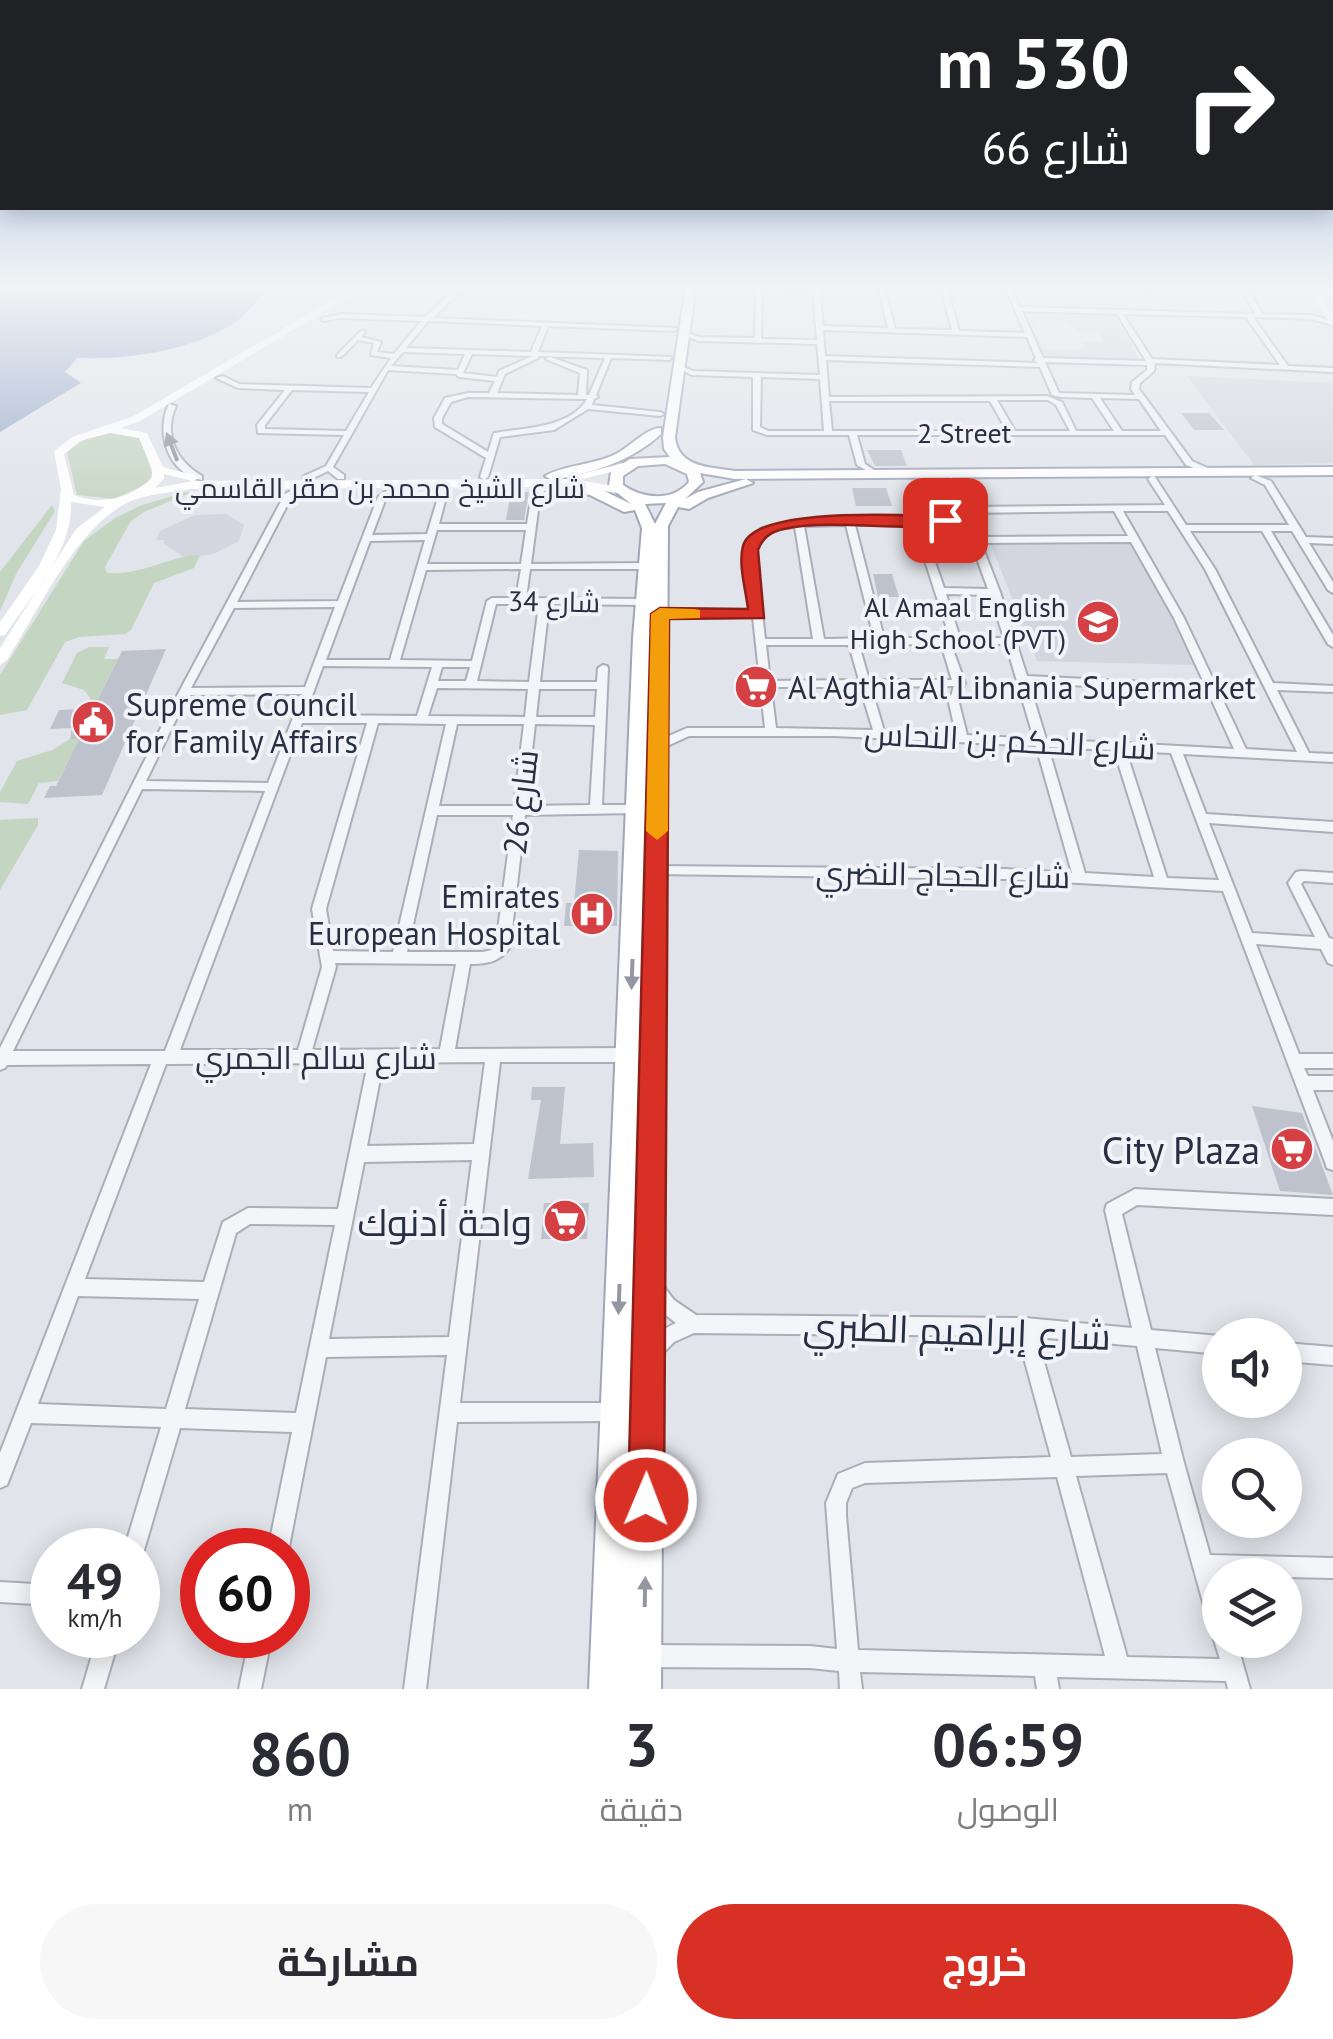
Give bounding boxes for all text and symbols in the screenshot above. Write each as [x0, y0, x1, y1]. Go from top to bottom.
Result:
text: 530 m [937, 17, 1130, 107]
icon: right [1165, 40, 1295, 170]
text: شارع 66 [982, 118, 1130, 176]
street label: 2 Street [917, 414, 1012, 451]
one-way arrow [164, 432, 179, 462]
street label: شارع الشيخ محمد بن صقر القاسمي [175, 469, 585, 510]
pin [903, 478, 988, 563]
icon: arrive [918, 493, 973, 548]
street label: شارع 34 [508, 582, 600, 621]
place label: Al Amaal English High School (PVT) [850, 588, 1066, 657]
school or university icon: Al Amaal English High School (PVT) [1075, 599, 1121, 645]
supermarket icon: Al Agthia Al Libnania Supermarket [733, 664, 779, 710]
place label: Al Agthia Al Libnania Supermarket [788, 666, 1256, 708]
place label: Supreme Council for Family Affairs [126, 683, 358, 762]
public building icon: Supreme Council for Family Affairs [70, 699, 116, 745]
street label: شارع الحكم بن النحاس [863, 711, 1157, 771]
street label: شارع 26 [493, 747, 549, 857]
street label: شارع الحجاج النضري [815, 851, 1071, 902]
place label: Emirates European Hospital [308, 875, 561, 954]
hospital icon: Emirates European Hospital [569, 891, 615, 937]
one-way arrow [623, 959, 639, 991]
street label: شارع سالم الجمري [195, 1036, 437, 1083]
place label: City Plaza [1102, 1125, 1260, 1174]
supermarket icon: City Plaza [1269, 1126, 1315, 1172]
place label: واحة أدنوك [357, 1197, 532, 1246]
supermarket icon: واحة أدنوك [542, 1198, 588, 1244]
one-way arrow [611, 1283, 627, 1315]
street label: شارع إبراهيم الطبري [802, 1300, 1112, 1366]
map controls [1202, 1318, 1302, 1658]
button: sound [1202, 1318, 1302, 1418]
button: search [1202, 1438, 1302, 1538]
position arrow [594, 1448, 698, 1552]
speed limit sign: 60 [180, 1528, 310, 1658]
text: 49 [67, 1548, 123, 1613]
button: layers [1202, 1558, 1302, 1658]
one-way arrow [637, 1575, 653, 1607]
text: km/h [68, 1602, 122, 1634]
text: 3 [624, 1705, 658, 1783]
text: 06:59 [932, 1705, 1084, 1783]
text: 860 [249, 1714, 351, 1792]
text: m [287, 1788, 313, 1830]
text: دقيقة [600, 1788, 683, 1830]
text: الوصول [957, 1788, 1059, 1830]
button: مشاركة [40, 1904, 657, 2019]
button: خروج [677, 1904, 1293, 2019]

